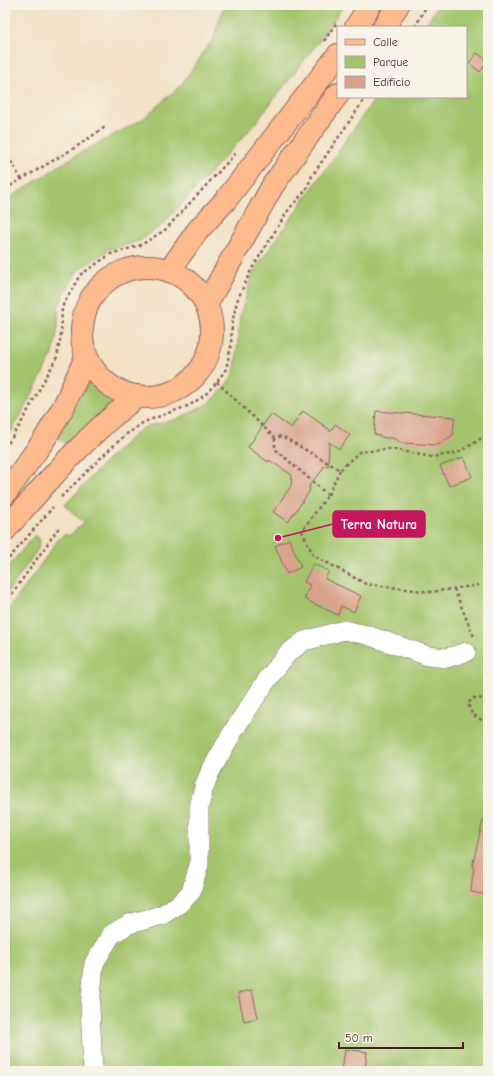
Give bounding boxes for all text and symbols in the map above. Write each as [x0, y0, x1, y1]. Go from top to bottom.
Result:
legend [337, 26, 467, 98]
text: Calle [373, 35, 398, 49]
text: Parque [373, 55, 408, 69]
text: Edificio [373, 75, 410, 89]
callout: Terra Natura [333, 511, 425, 537]
text: Terra Natura [341, 516, 417, 533]
scale bar [339, 1024, 463, 1050]
text: 50 m [345, 1031, 373, 1045]

